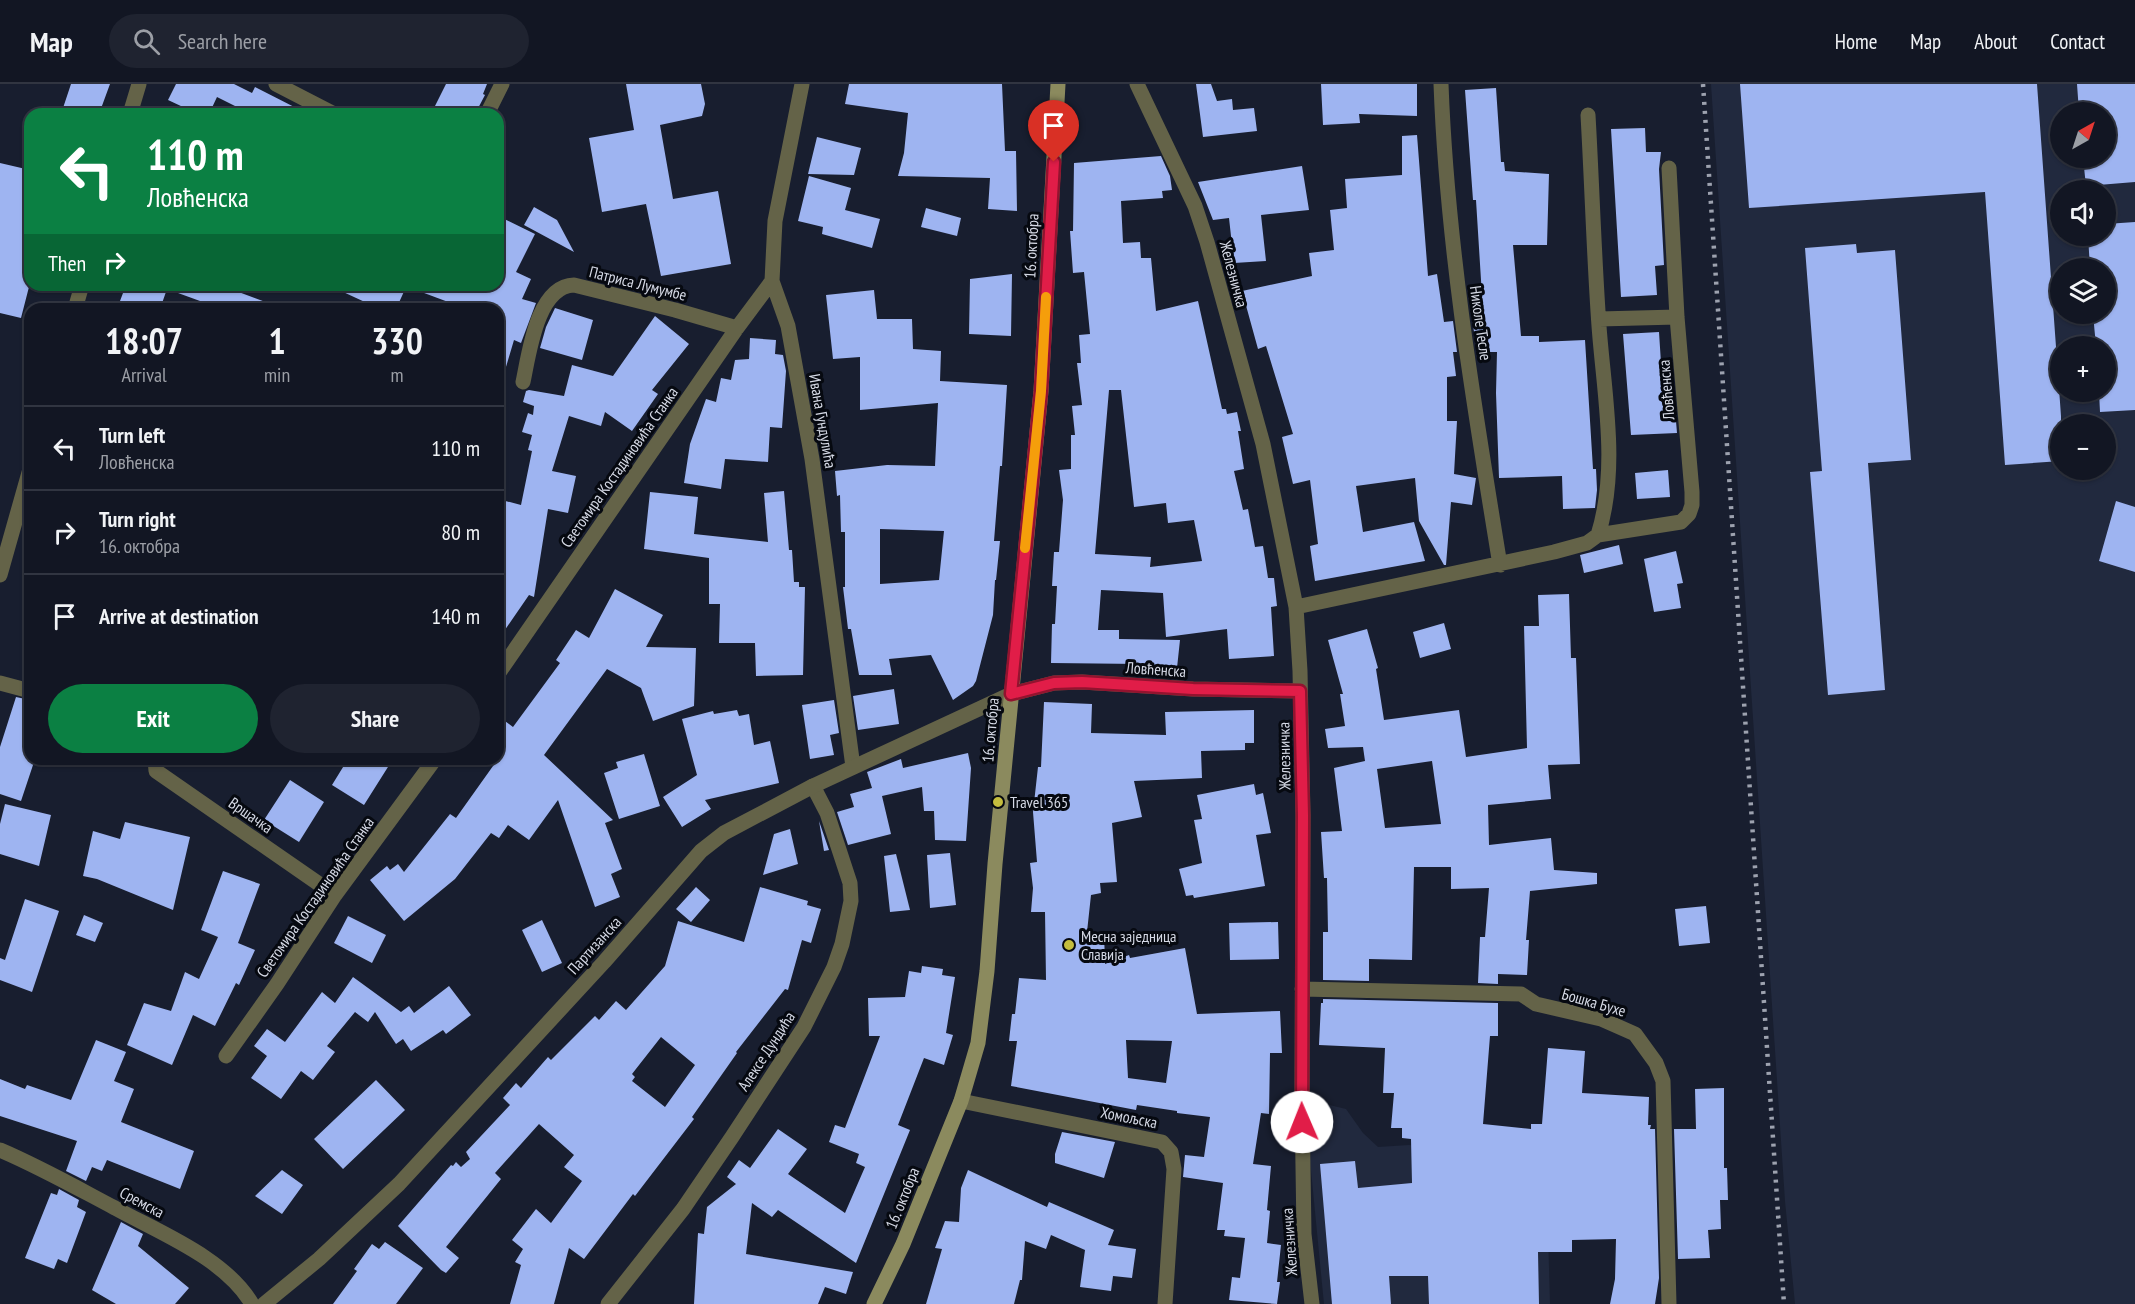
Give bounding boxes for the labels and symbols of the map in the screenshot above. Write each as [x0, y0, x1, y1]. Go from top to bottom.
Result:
pin [1028, 100, 1079, 162]
north arrow [2050, 102, 2116, 168]
street label: 16. октобра [1019, 213, 1043, 279]
street label: Железничка [1215, 238, 1252, 309]
street label: Патриса Лумумбе [587, 261, 689, 305]
street label: Николе Тесле [1466, 284, 1496, 362]
street label: Ловћенска [1653, 359, 1679, 422]
street label: Ивана Гундулића [805, 372, 841, 470]
street label: Светомира Костадиновића Станка [556, 383, 682, 551]
street label: Ловћенска [1124, 657, 1187, 681]
street label: 16. октобра [977, 697, 1003, 763]
street label: Железничка [1273, 722, 1295, 791]
place label: Travel 365 [1010, 792, 1068, 812]
street label: Вршачка [225, 793, 277, 837]
marker: Travel 365 [991, 795, 1005, 809]
street label: Светомира Костадиновића Станка [252, 813, 378, 981]
street label: Партизанска [563, 912, 625, 978]
place label: Месна заједница Славија [1081, 926, 1176, 964]
marker: Месна заједница Славија [1062, 938, 1076, 952]
street label: Бошка Бухе [1560, 983, 1628, 1021]
street label: Алексе Дундића [733, 1008, 799, 1094]
position arrow [1270, 1090, 1334, 1154]
street label: Хомољска [1099, 1102, 1159, 1132]
street label: 16. октобра [881, 1164, 923, 1232]
street label: Сремска [116, 1182, 168, 1222]
street label: Железничка [1277, 1207, 1301, 1278]

